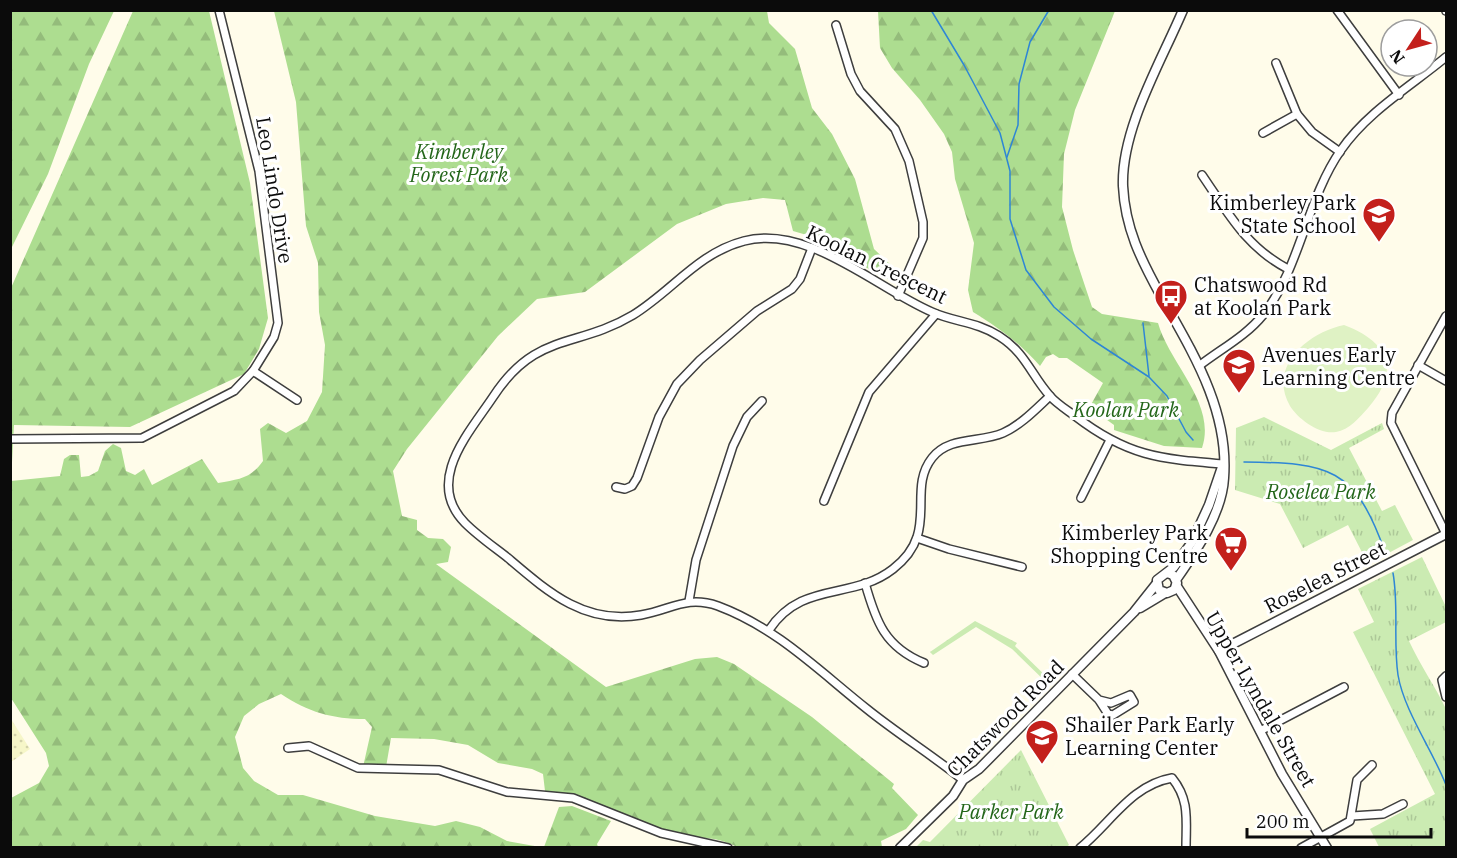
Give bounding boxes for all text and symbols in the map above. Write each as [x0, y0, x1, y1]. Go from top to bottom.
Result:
north arrow [1379, 18, 1439, 78]
text: N [1385, 46, 1409, 68]
street label: Leo Lindo Drive [250, 115, 300, 265]
park label: Kimberley Forest Park [409, 138, 509, 188]
place label: Kimberley Park State School [1209, 189, 1356, 239]
school or university icon: Kimberley Park State School [1361, 196, 1397, 243]
street label: Koolan Crescent [802, 218, 952, 310]
place label: Chatswood Rd at Koolan Park [1194, 271, 1331, 321]
bus stop icon: Chatswood Rd at Koolan Park [1153, 278, 1189, 325]
place label: Avenues Early Learning Centre [1262, 341, 1415, 391]
school or university icon: Avenues Early Learning Centre [1221, 347, 1257, 394]
park label: Koolan Park [1072, 396, 1179, 423]
park label: Roselea Park [1265, 478, 1376, 505]
place label: Kimberley Park Shopping Centre [1050, 519, 1208, 569]
supermarket icon: Kimberley Park Shopping Centre [1213, 525, 1249, 572]
street label: Roselea Street [1259, 535, 1391, 619]
street label: Upper Lyndale Street [1200, 606, 1322, 792]
street label: Chatswood Road [940, 653, 1070, 783]
place label: Shailer Park Early Learning Center [1065, 711, 1235, 761]
school or university icon: Shailer Park Early Learning Center [1024, 718, 1060, 765]
park label: Parker Park [957, 798, 1064, 825]
scale bar [1247, 801, 1432, 839]
text: 200 m [1256, 810, 1310, 833]

